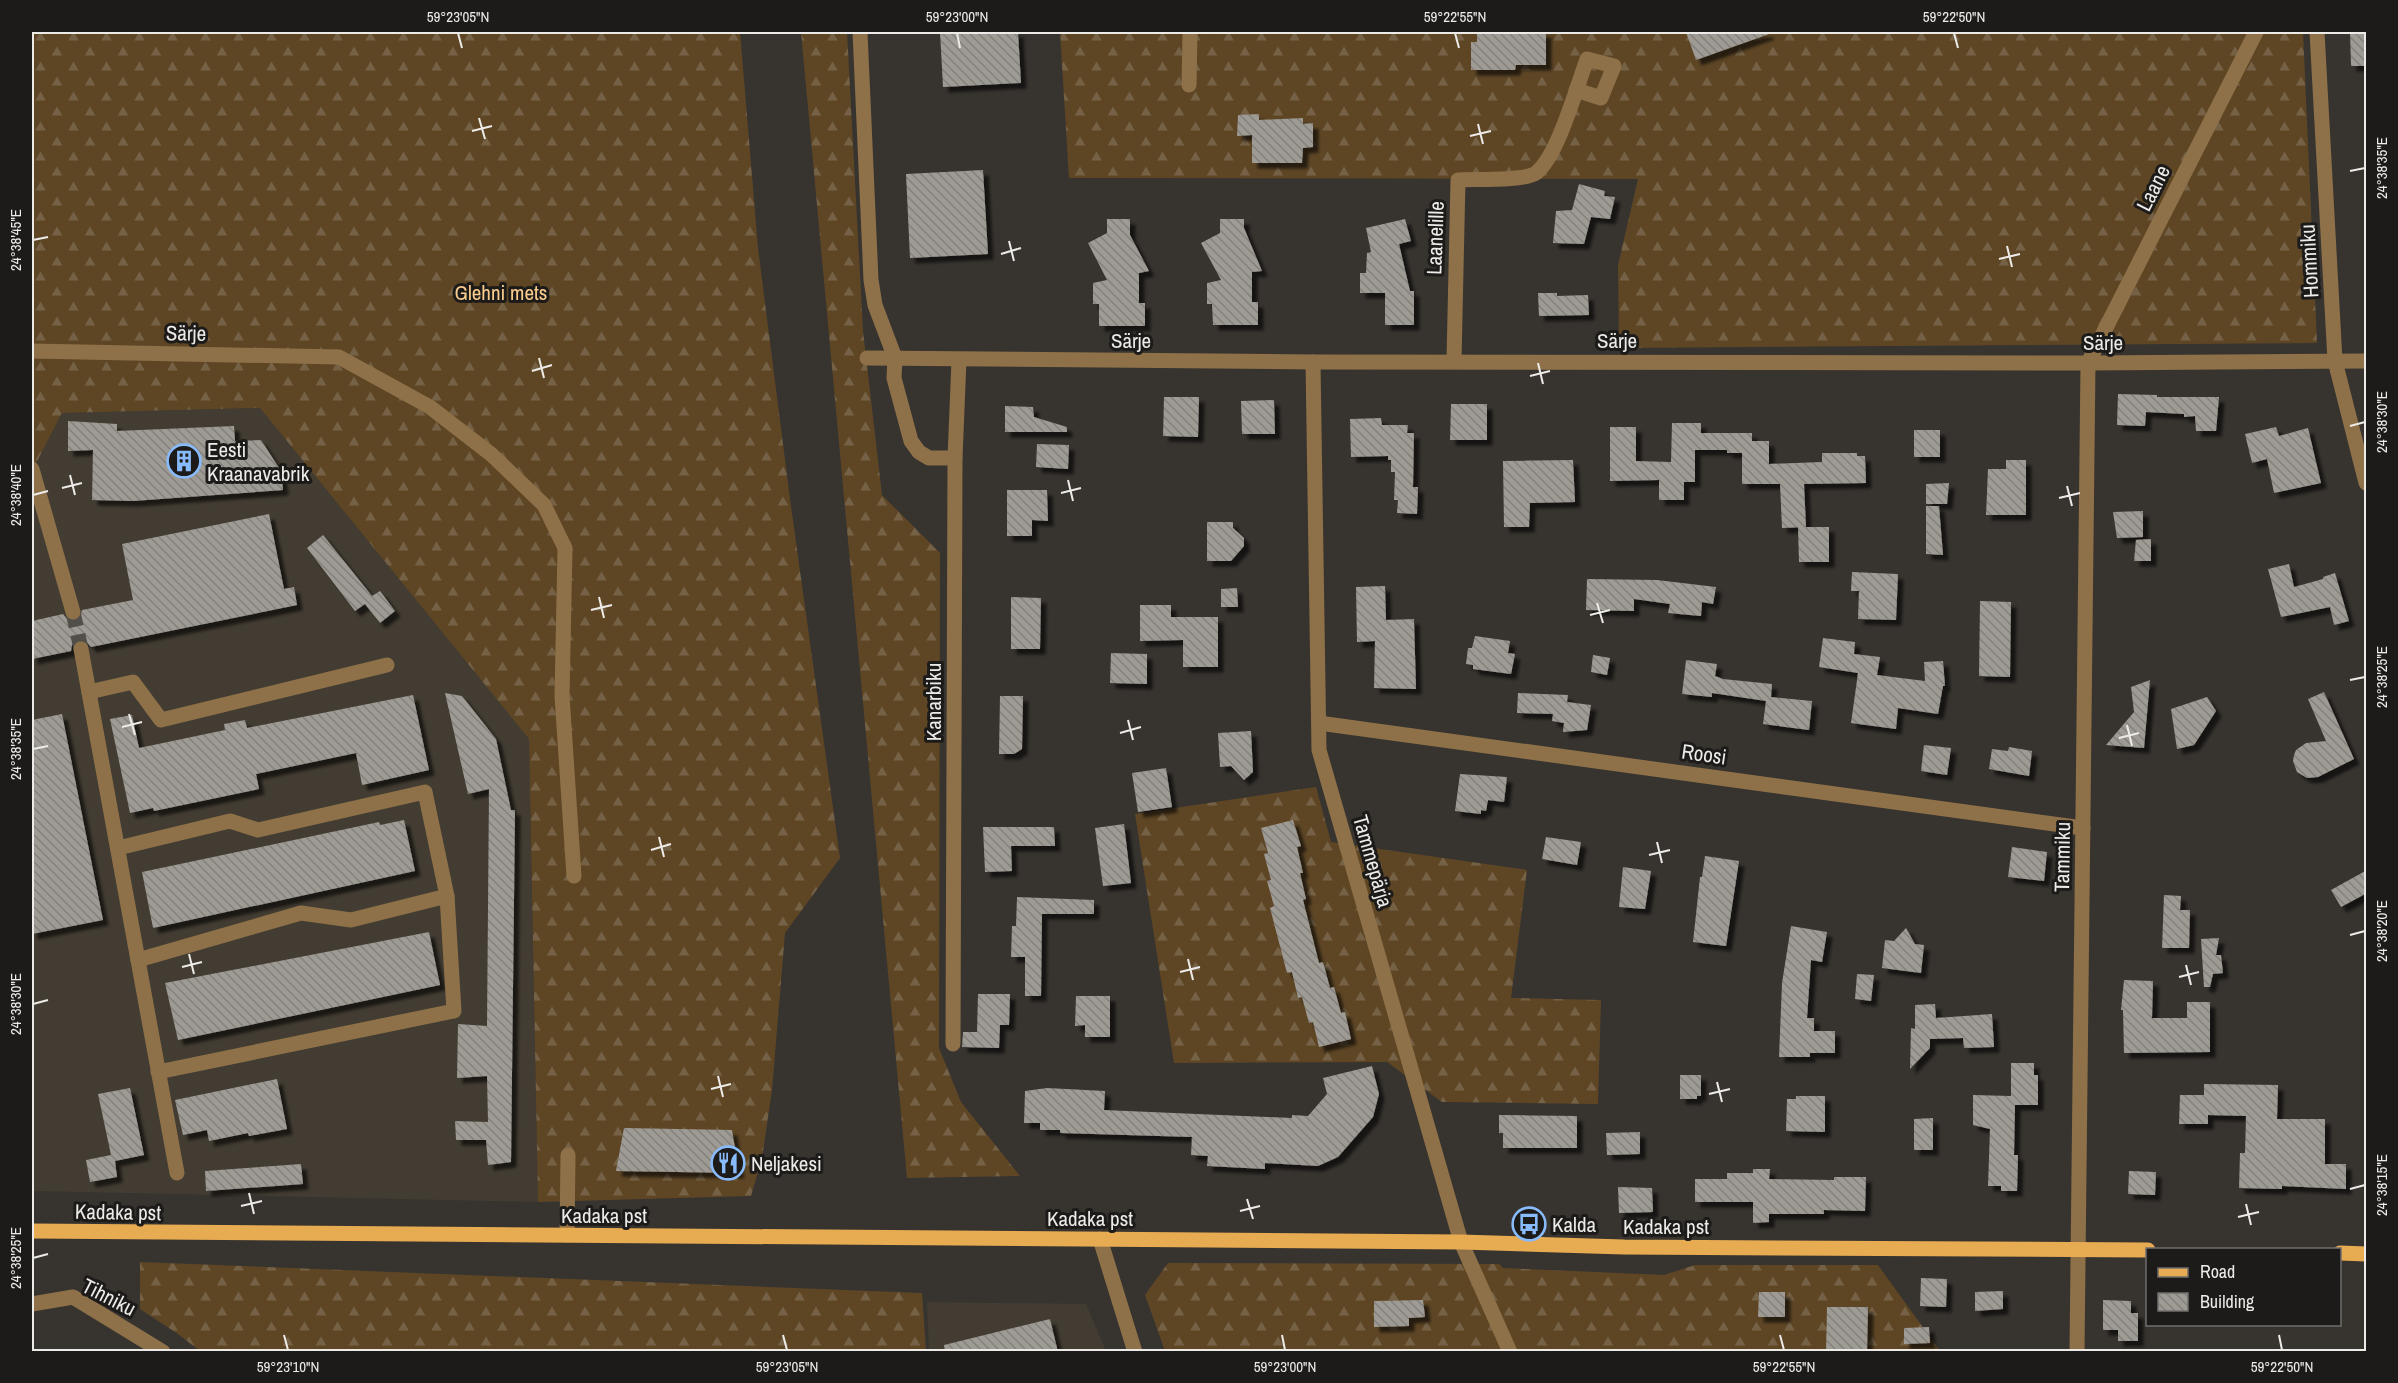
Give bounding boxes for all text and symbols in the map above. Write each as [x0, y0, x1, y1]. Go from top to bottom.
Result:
text: 59°23'05"N [427, 6, 489, 27]
text: 59°23'00"N [926, 6, 988, 27]
text: 59°22'55"N [1424, 6, 1486, 27]
text: 59°22'50"N [1923, 6, 1985, 27]
text: 24°38'35"E [2371, 137, 2392, 199]
street label: Laane [2129, 160, 2177, 216]
street label: Laanelille [1419, 201, 1451, 275]
text: 24°38'45"E [5, 209, 26, 271]
street label: Hommiku [2293, 223, 2325, 299]
park label: Glehni mets [455, 278, 547, 307]
street label: Särje [166, 318, 206, 348]
street label: Särje [1111, 326, 1151, 355]
street label: Särje [1597, 326, 1637, 355]
street label: Särje [2083, 328, 2123, 357]
text: 24°38'30"E [2371, 391, 2392, 453]
place label: Eesti Kraanavabrik [207, 435, 310, 488]
building icon: Eesti Kraanavabrik [166, 443, 202, 479]
text: 24°38'40"E [5, 464, 26, 526]
text: 24°38'25"E [2371, 646, 2392, 708]
street label: Kanarbiku [919, 663, 948, 741]
text: 24°38'35"E [5, 718, 26, 780]
street label: Roosi [1680, 737, 1728, 771]
street label: Tammepärja [1346, 811, 1400, 911]
street label: Tammiku [2047, 822, 2077, 892]
text: 24°38'20"E [2371, 900, 2392, 962]
text: 24°38'30"E [5, 973, 26, 1035]
restaurant icon: Neljakesi [710, 1145, 746, 1181]
place label: Neljakesi [751, 1149, 822, 1178]
text: 24°38'15"E [2371, 1154, 2392, 1216]
street label: Kadaka pst [75, 1197, 162, 1227]
street label: Kadaka pst [561, 1201, 647, 1230]
street label: Kadaka pst [1047, 1204, 1133, 1233]
bus stop icon: Kalda [1511, 1206, 1547, 1242]
place label: Kalda [1552, 1210, 1596, 1239]
street label: Kadaka pst [1623, 1212, 1709, 1241]
text: 24°38'25"E [5, 1227, 26, 1289]
legend [2146, 1248, 2341, 1326]
text: Road [2200, 1259, 2235, 1284]
street label: Tihniku [77, 1271, 141, 1323]
text: Building [2200, 1289, 2255, 1314]
text: 59°23'10"N [257, 1356, 319, 1377]
text: 59°23'05"N [756, 1356, 818, 1377]
text: 59°23'00"N [1254, 1356, 1316, 1377]
text: 59°22'55"N [1753, 1356, 1815, 1377]
text: 59°22'50"N [2251, 1356, 2313, 1377]

